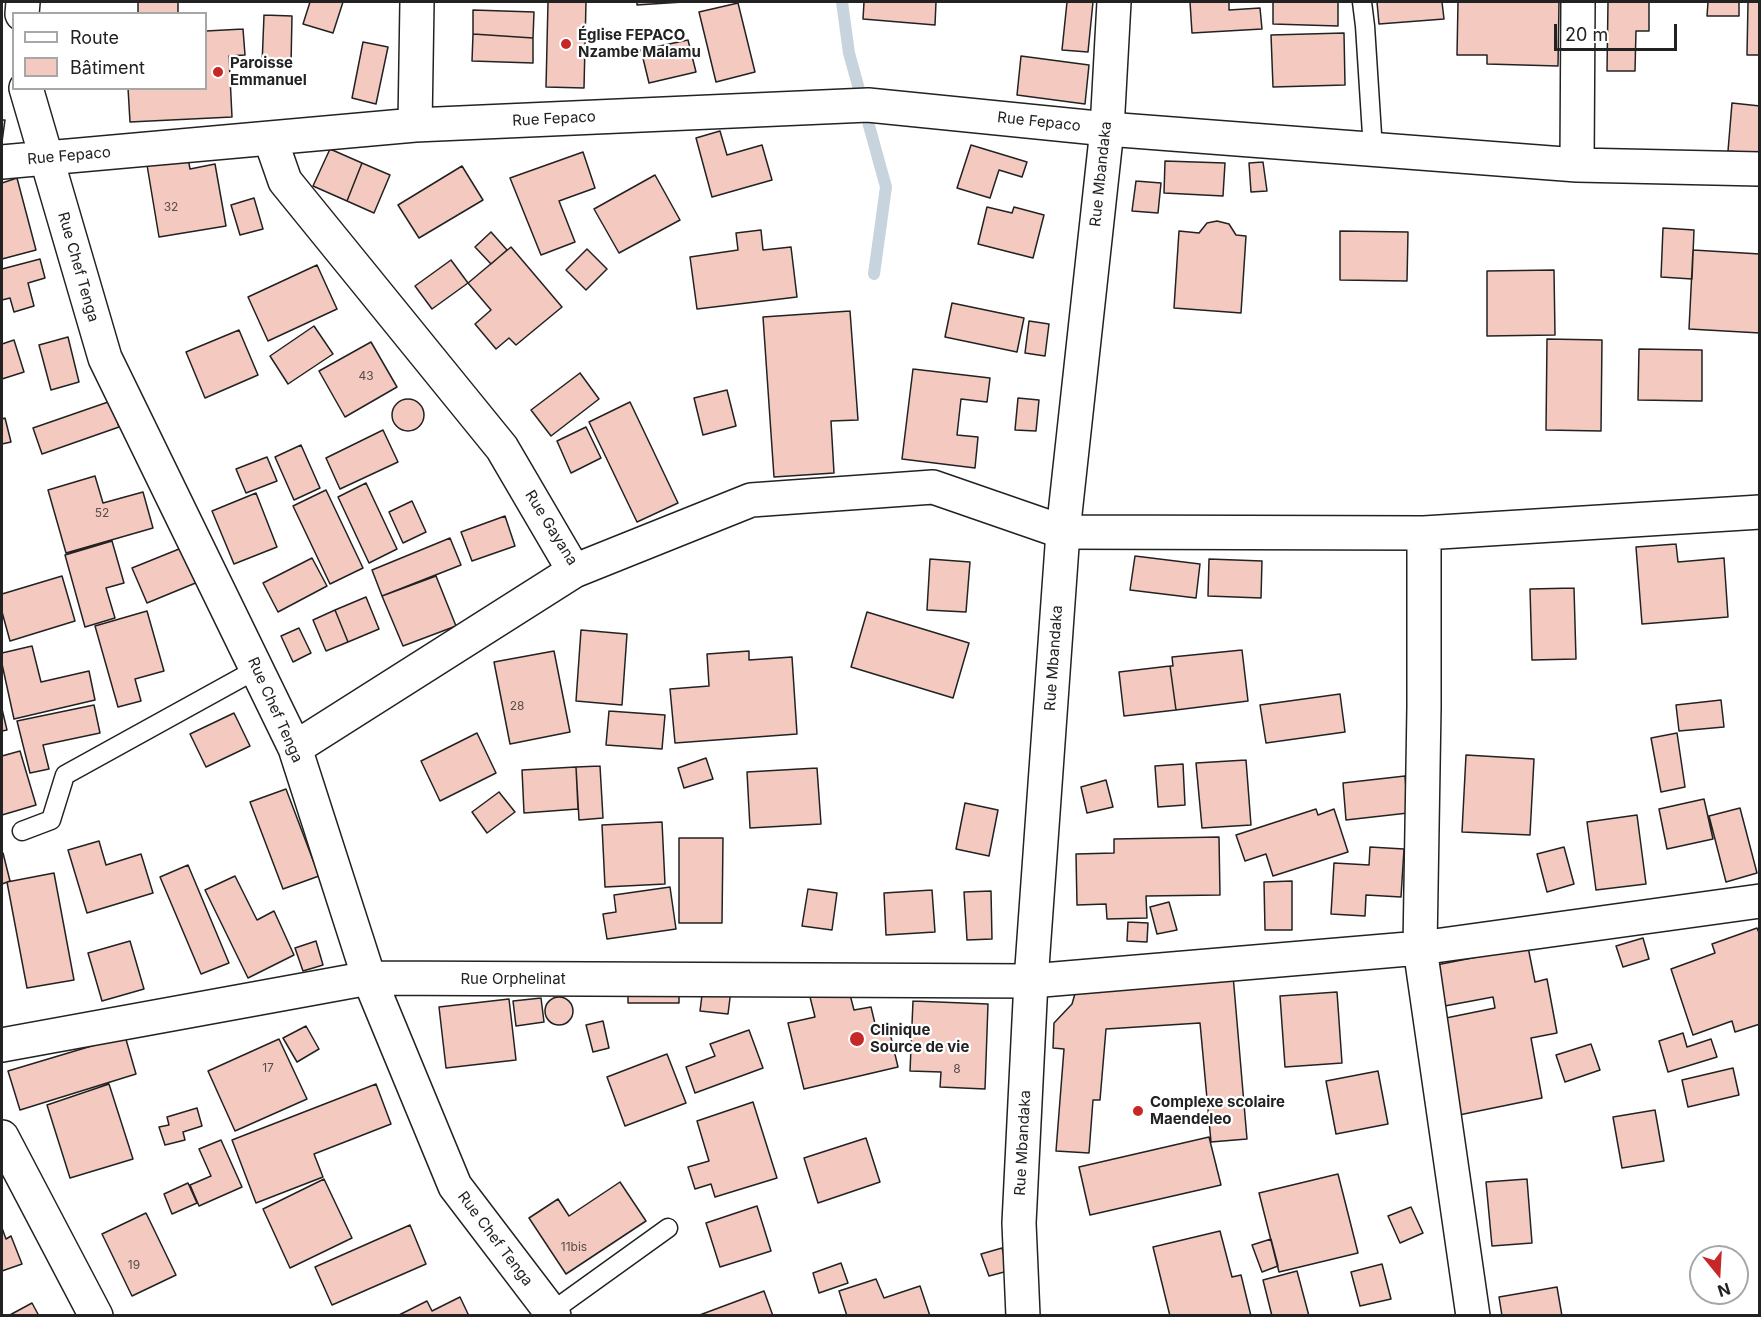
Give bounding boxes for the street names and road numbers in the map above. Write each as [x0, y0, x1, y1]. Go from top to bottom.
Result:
street label: Rue Fepaco [512, 108, 596, 130]
street label: Rue Fepaco [996, 109, 1082, 135]
street label: Rue Mbandaka [1087, 120, 1115, 228]
street label: Rue Fepaco [26, 143, 112, 169]
street label: Rue Chef Tenga [54, 210, 102, 324]
street label: Rue Gayana [521, 487, 581, 569]
street label: Rue Mbandaka [1041, 605, 1067, 711]
street label: Rue Chef Tenga [244, 654, 306, 766]
street label: Rue Orphelinat [460, 970, 566, 988]
street label: Rue Mbandaka [1011, 1090, 1035, 1196]
street label: Rue Chef Tenga [454, 1188, 536, 1290]

